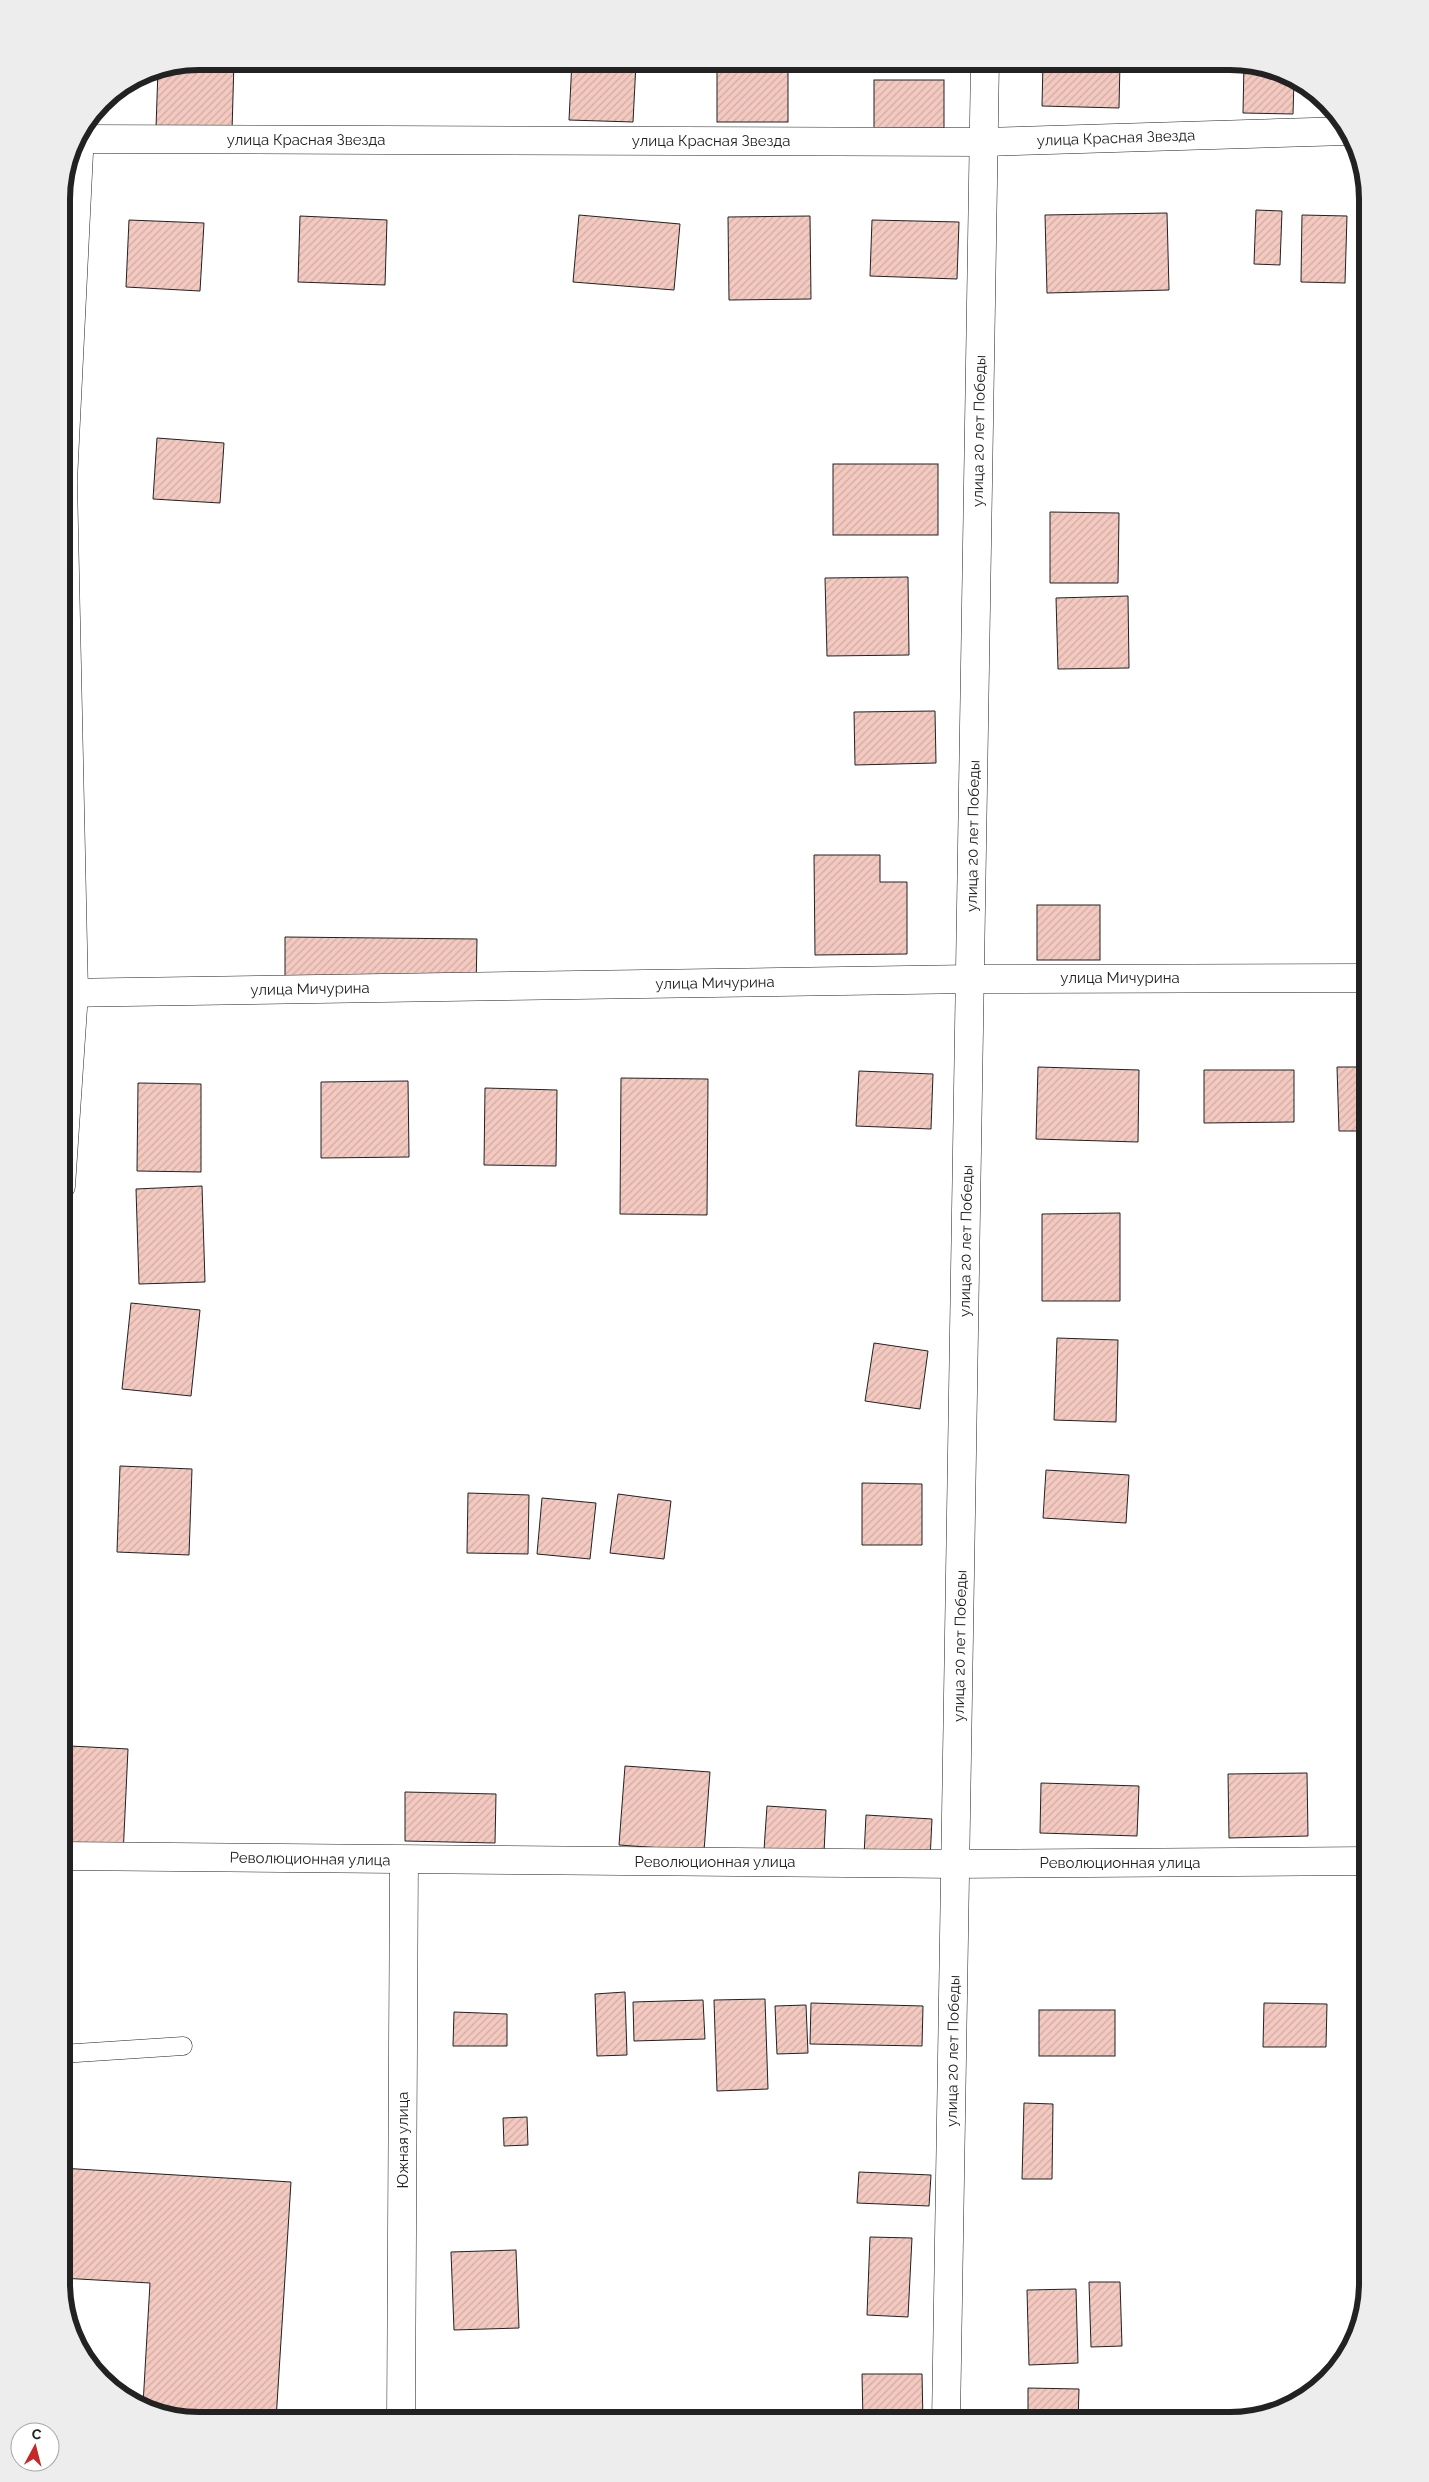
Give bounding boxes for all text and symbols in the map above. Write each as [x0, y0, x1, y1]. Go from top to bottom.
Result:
street label: улица Красная Звезда [1036, 126, 1196, 150]
street label: улица Красная Звезда [227, 131, 385, 149]
street label: улица Красная Звезда [632, 132, 790, 150]
street label: улица 20 лет Победы [969, 355, 989, 507]
street label: улица 20 лет Победы [963, 760, 983, 912]
street label: улица Мичурина [1060, 969, 1180, 987]
street label: улица Мичурина [655, 973, 775, 993]
street label: улица Мичурина [250, 979, 370, 999]
street label: улица 20 лет Победы [956, 1165, 976, 1317]
street label: улица 20 лет Победы [950, 1570, 970, 1722]
street label: Революционная улица [229, 1849, 391, 1869]
street label: Революционная улица [634, 1853, 796, 1871]
street label: Революционная улица [1039, 1854, 1201, 1872]
street label: улица 20 лет Победы [943, 1975, 963, 2127]
street label: Южная улица [394, 2091, 412, 2189]
north arrow [10, 2422, 60, 2472]
text: С [31, 2426, 43, 2443]

